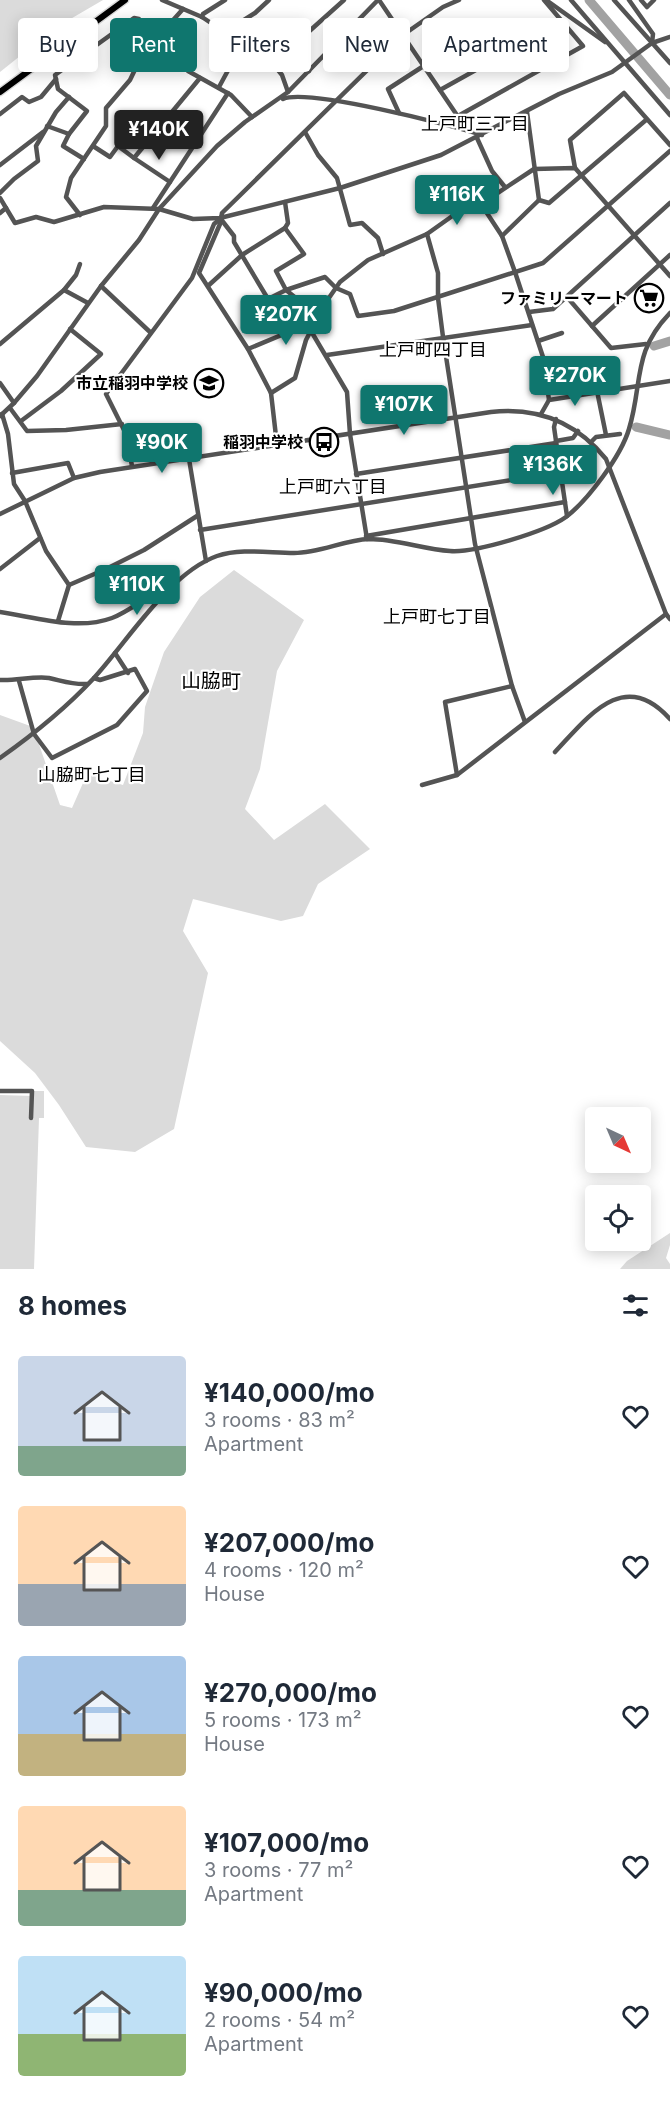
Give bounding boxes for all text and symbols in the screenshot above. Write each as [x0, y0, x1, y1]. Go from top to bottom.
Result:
chip: Buy [18, 18, 98, 72]
chip: Rent [110, 18, 197, 72]
chip: Filters [209, 18, 311, 72]
chip: New [323, 18, 410, 72]
chip: Apartment [422, 18, 569, 72]
pin: ¥140K [117, 110, 201, 161]
district label: 上戸町三丁目 [421, 113, 529, 134]
text: ¥140K [128, 117, 190, 141]
pin: ¥116K [415, 175, 499, 226]
text: ¥116K [429, 182, 485, 206]
supermarket icon: ファミリーマート [633, 282, 665, 314]
place label: ファミリーマート [500, 288, 628, 308]
pin: ¥207K [244, 295, 328, 346]
text: ¥207K [254, 302, 318, 326]
district label: 上戸町四丁目 [379, 339, 487, 360]
pin: ¥270K [533, 356, 617, 407]
text: ¥270K [543, 363, 607, 387]
school or university icon: 市立稲羽中学校 [193, 367, 225, 399]
place label: 市立稲羽中学校 [76, 373, 188, 393]
pin: ¥107K [362, 385, 446, 436]
text: ¥107K [374, 392, 434, 416]
pin: ¥90K [126, 423, 198, 474]
bus stop icon: 稲羽中学校 [308, 426, 340, 458]
text: ¥90K [136, 430, 188, 454]
place label: 稲羽中学校 [223, 432, 303, 452]
pin: ¥136K [511, 445, 595, 496]
text: ¥136K [523, 452, 583, 476]
district label: 上戸町六丁目 [279, 476, 387, 497]
pin: ¥110K [95, 565, 179, 616]
text: ¥110K [109, 572, 165, 596]
district label: 上戸町七丁目 [383, 606, 491, 627]
district label: 山脇町 [181, 669, 241, 693]
district label: 山脇町七丁目 [38, 764, 146, 785]
north arrow [585, 1107, 651, 1173]
map controls [585, 1107, 651, 1251]
button: locate [585, 1185, 651, 1251]
icon: filters [619, 1289, 652, 1322]
text: 8 homes [18, 1290, 127, 1321]
text: ¥140,000/mo [204, 1377, 375, 1408]
icon: home [66, 1380, 138, 1452]
icon: heart [619, 1400, 652, 1433]
text: 3 rooms · 83 m² [204, 1408, 355, 1432]
text: Apartment [204, 1432, 303, 1456]
text: ¥207,000/mo [204, 1527, 374, 1558]
icon: home [66, 1530, 138, 1602]
icon: heart [619, 1550, 652, 1583]
text: 4 rooms · 120 m² [204, 1558, 364, 1582]
text: House [204, 1582, 265, 1606]
text: ¥270,000/mo [204, 1677, 377, 1708]
icon: home [66, 1680, 138, 1752]
icon: heart [619, 1700, 652, 1733]
text: 5 rooms · 173 m² [204, 1708, 362, 1732]
text: House [204, 1732, 265, 1756]
text: ¥107,000/mo [204, 1827, 369, 1858]
icon: home [66, 1830, 138, 1902]
icon: heart [619, 1850, 652, 1883]
text: 3 rooms · 77 m² [204, 1858, 353, 1882]
text: Apartment [204, 1882, 303, 1906]
text: ¥90,000/mo [204, 1977, 363, 2008]
icon: home [66, 1980, 138, 2052]
icon: heart [619, 2000, 652, 2033]
text: 2 rooms · 54 m² [204, 2008, 355, 2032]
text: Apartment [204, 2032, 303, 2056]

